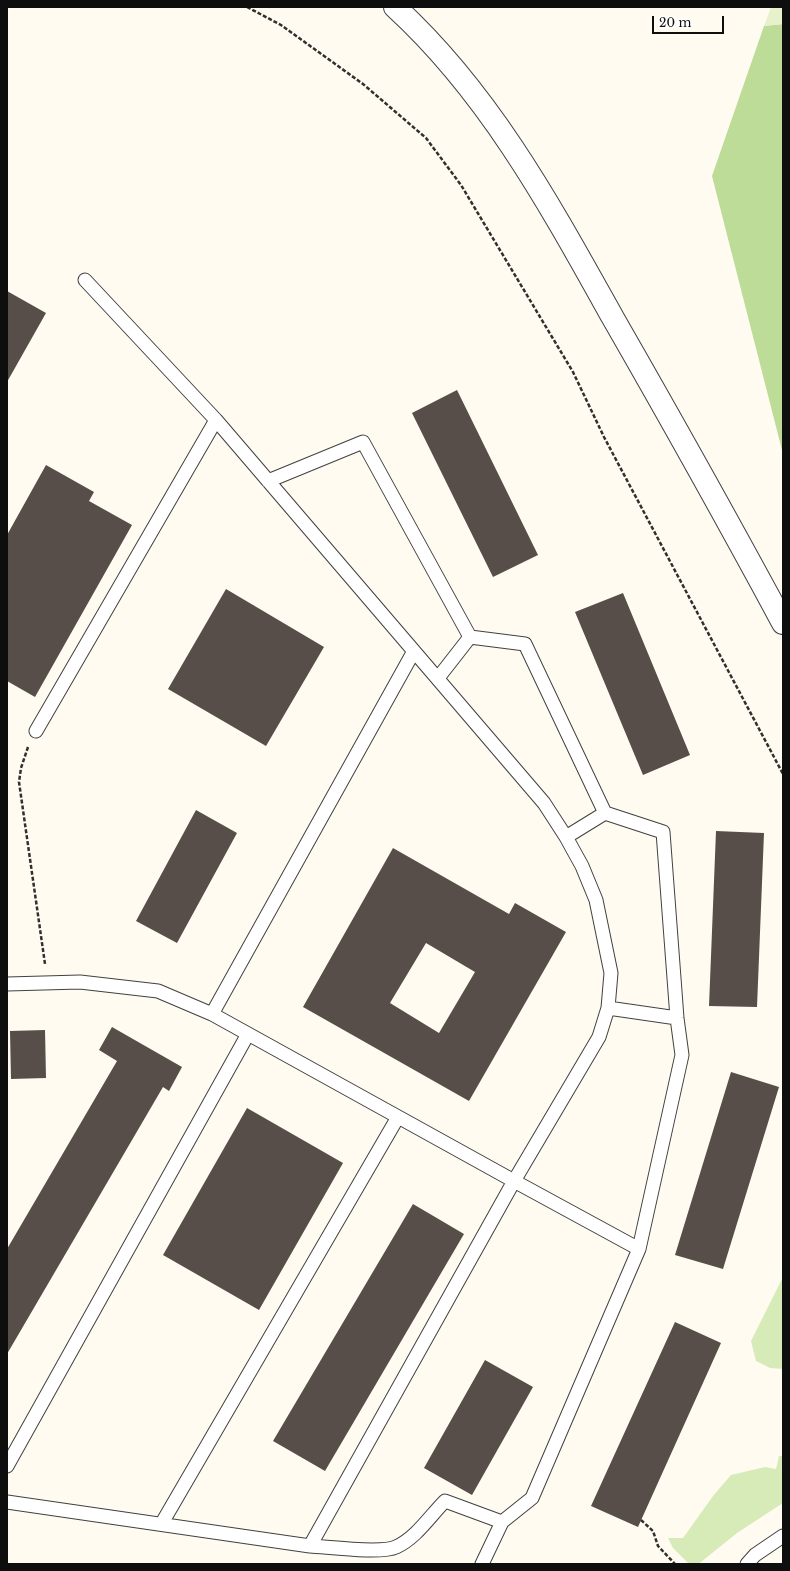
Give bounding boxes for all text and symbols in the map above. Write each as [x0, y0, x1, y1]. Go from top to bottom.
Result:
scale bar [654, 8, 726, 34]
text: 20 m [659, 15, 691, 30]

